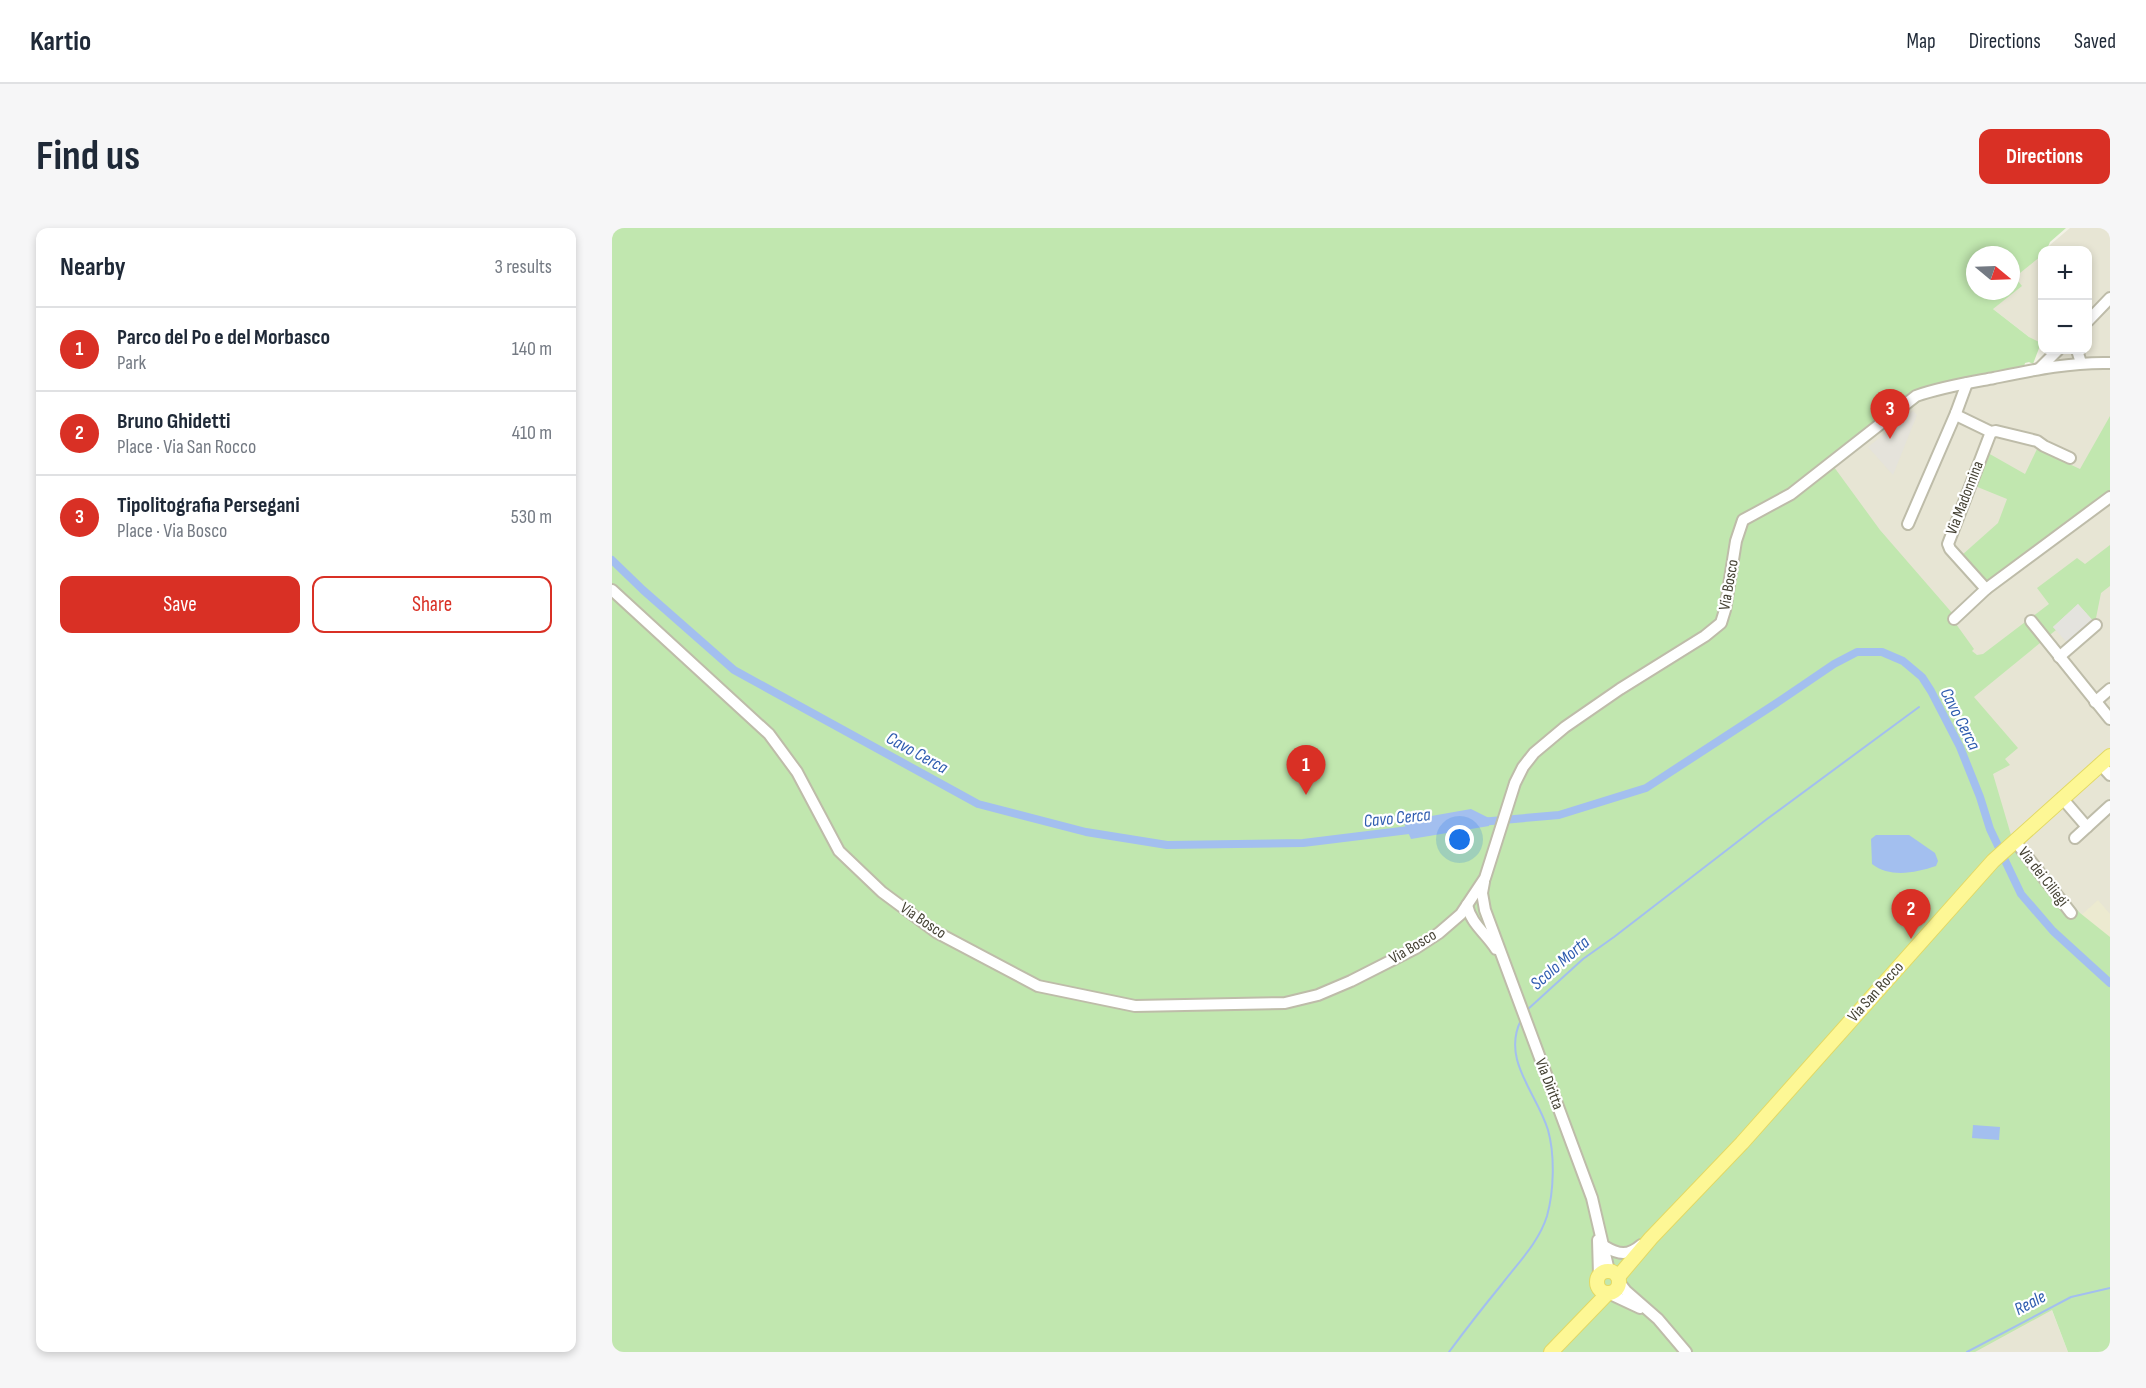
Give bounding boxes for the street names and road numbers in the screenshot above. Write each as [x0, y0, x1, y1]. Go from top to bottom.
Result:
street label: Via Madonnina [1942, 458, 1988, 538]
street label: Via Bosco [1715, 558, 1743, 612]
street label: Via dei Ciliegi [2014, 843, 2072, 911]
street label: Via Bosco [896, 899, 950, 943]
street label: Via Bosco [1386, 926, 1440, 968]
street label: Via San Rocco [1844, 958, 1908, 1026]
street label: Via Diritta [1531, 1056, 1567, 1112]

